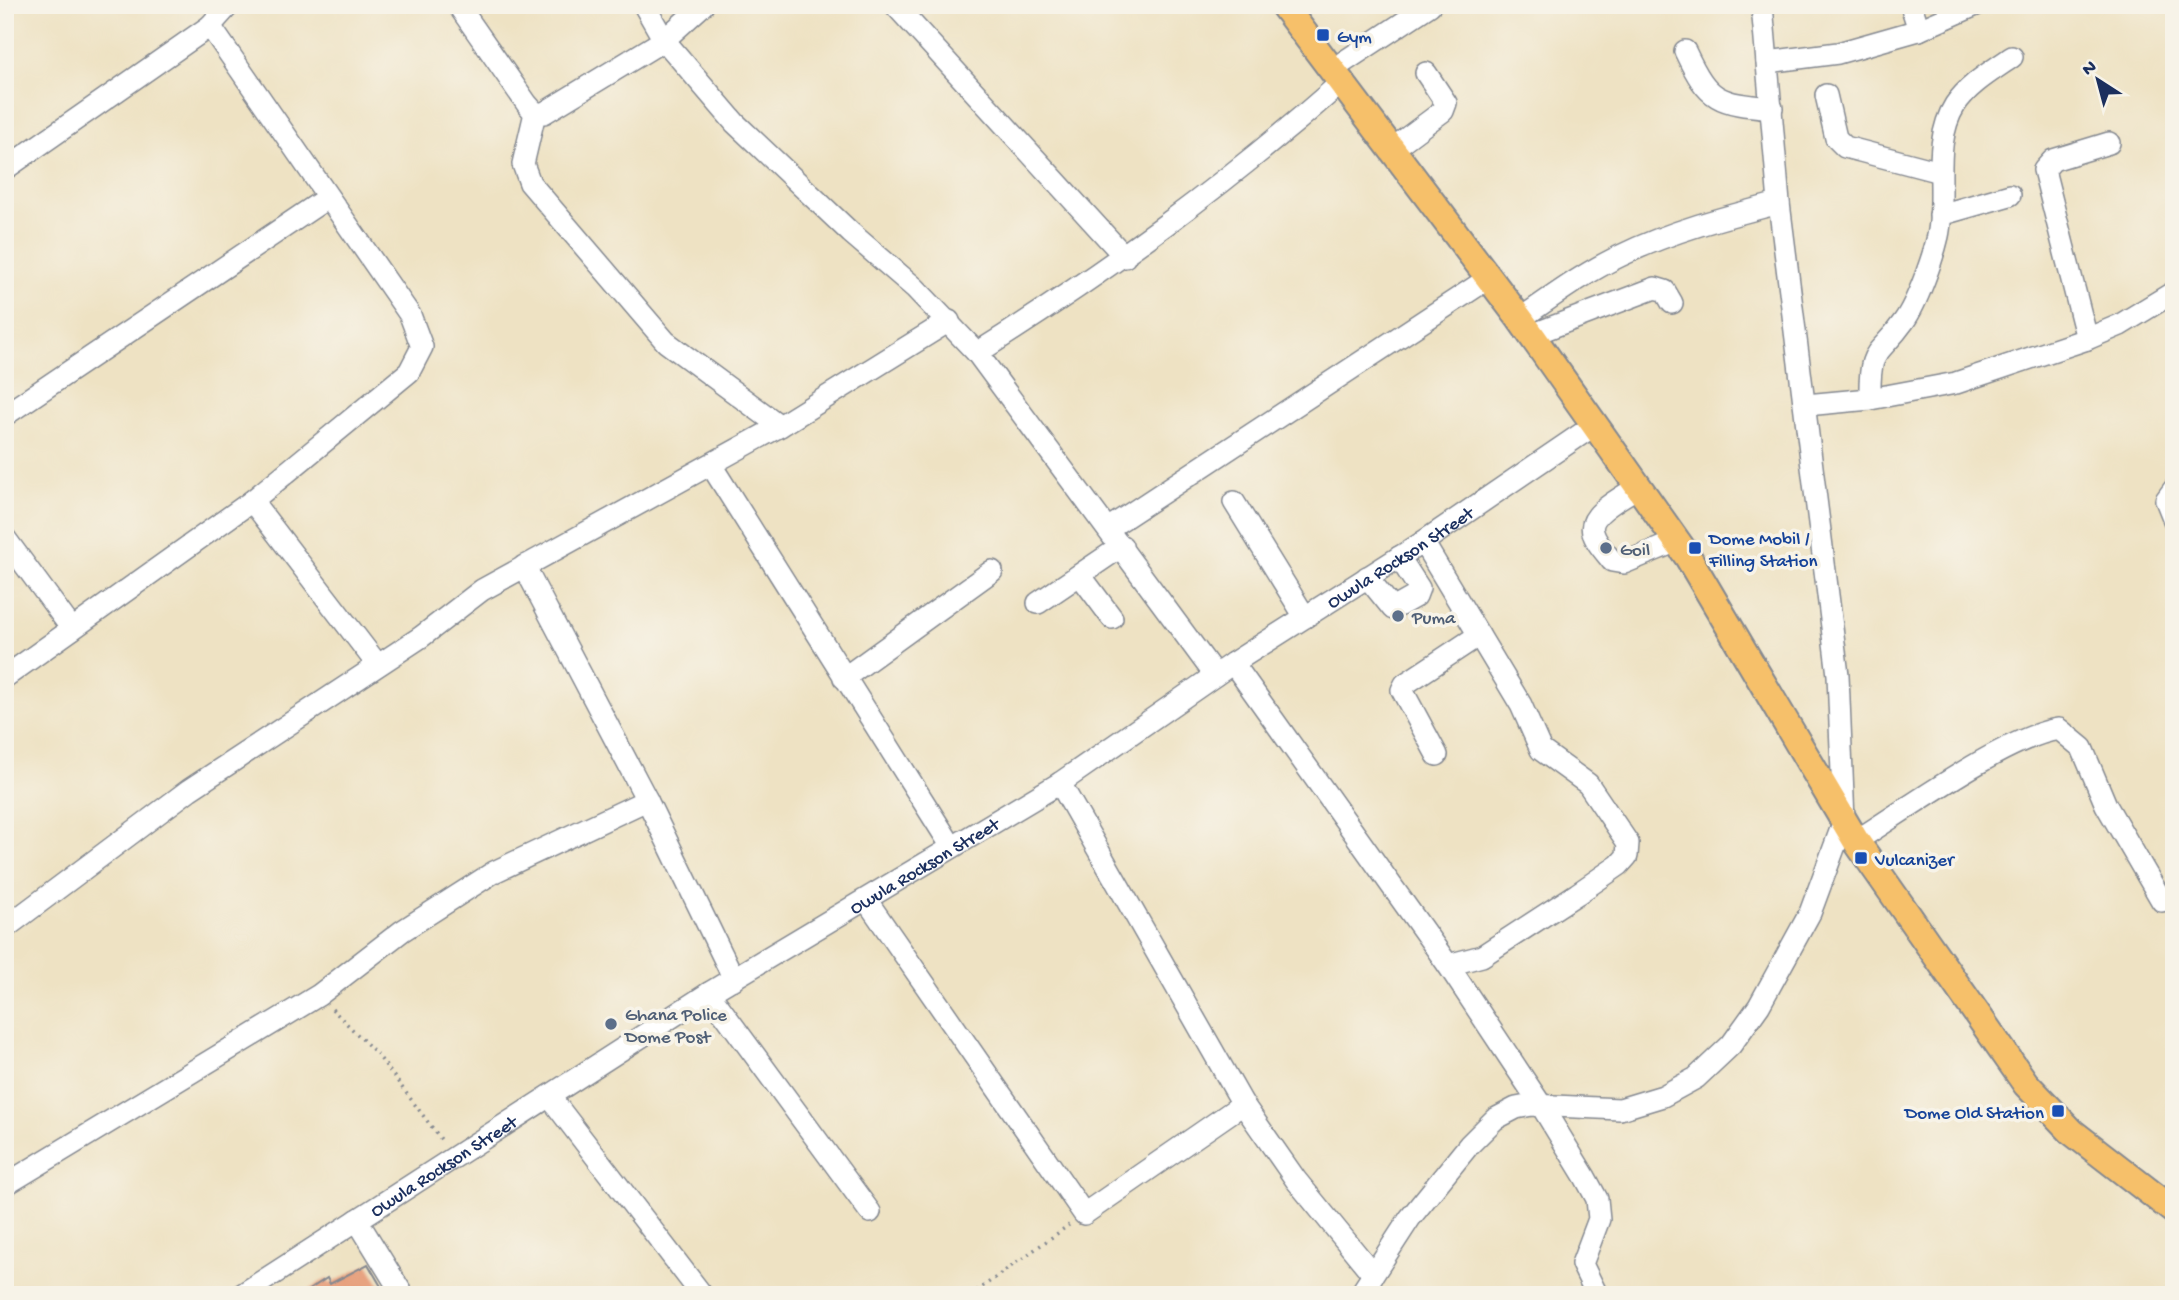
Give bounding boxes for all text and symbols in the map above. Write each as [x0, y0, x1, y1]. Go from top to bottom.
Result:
marker: Gym [1315, 27, 1331, 43]
place label: Gym [1337, 27, 1372, 50]
north arrow [2064, 46, 2134, 116]
text: N [2078, 56, 2102, 82]
street label: Owula Rockson Street [1323, 502, 1481, 615]
place label: Dome Mobil / Filling Station [1707, 529, 1818, 574]
marker: Goil [1598, 540, 1614, 556]
place label: Goil [1620, 540, 1650, 563]
marker: Dome Mobil / Filling Station [1687, 540, 1703, 556]
marker: Puma [1390, 608, 1406, 624]
place label: Puma [1411, 608, 1457, 631]
street label: Owula Rockson Street [846, 813, 1006, 921]
marker: Vulcanizer [1853, 850, 1869, 866]
place label: Vulcanizer [1874, 850, 1956, 873]
place label: Ghana Police Dome Post [623, 1005, 727, 1050]
marker: Ghana Police Dome Post [603, 1016, 619, 1032]
place label: Dome Old Station [1903, 1103, 2044, 1126]
marker: Dome Old Station [2050, 1103, 2066, 1119]
street label: Owula Rockson Street [367, 1111, 524, 1224]

